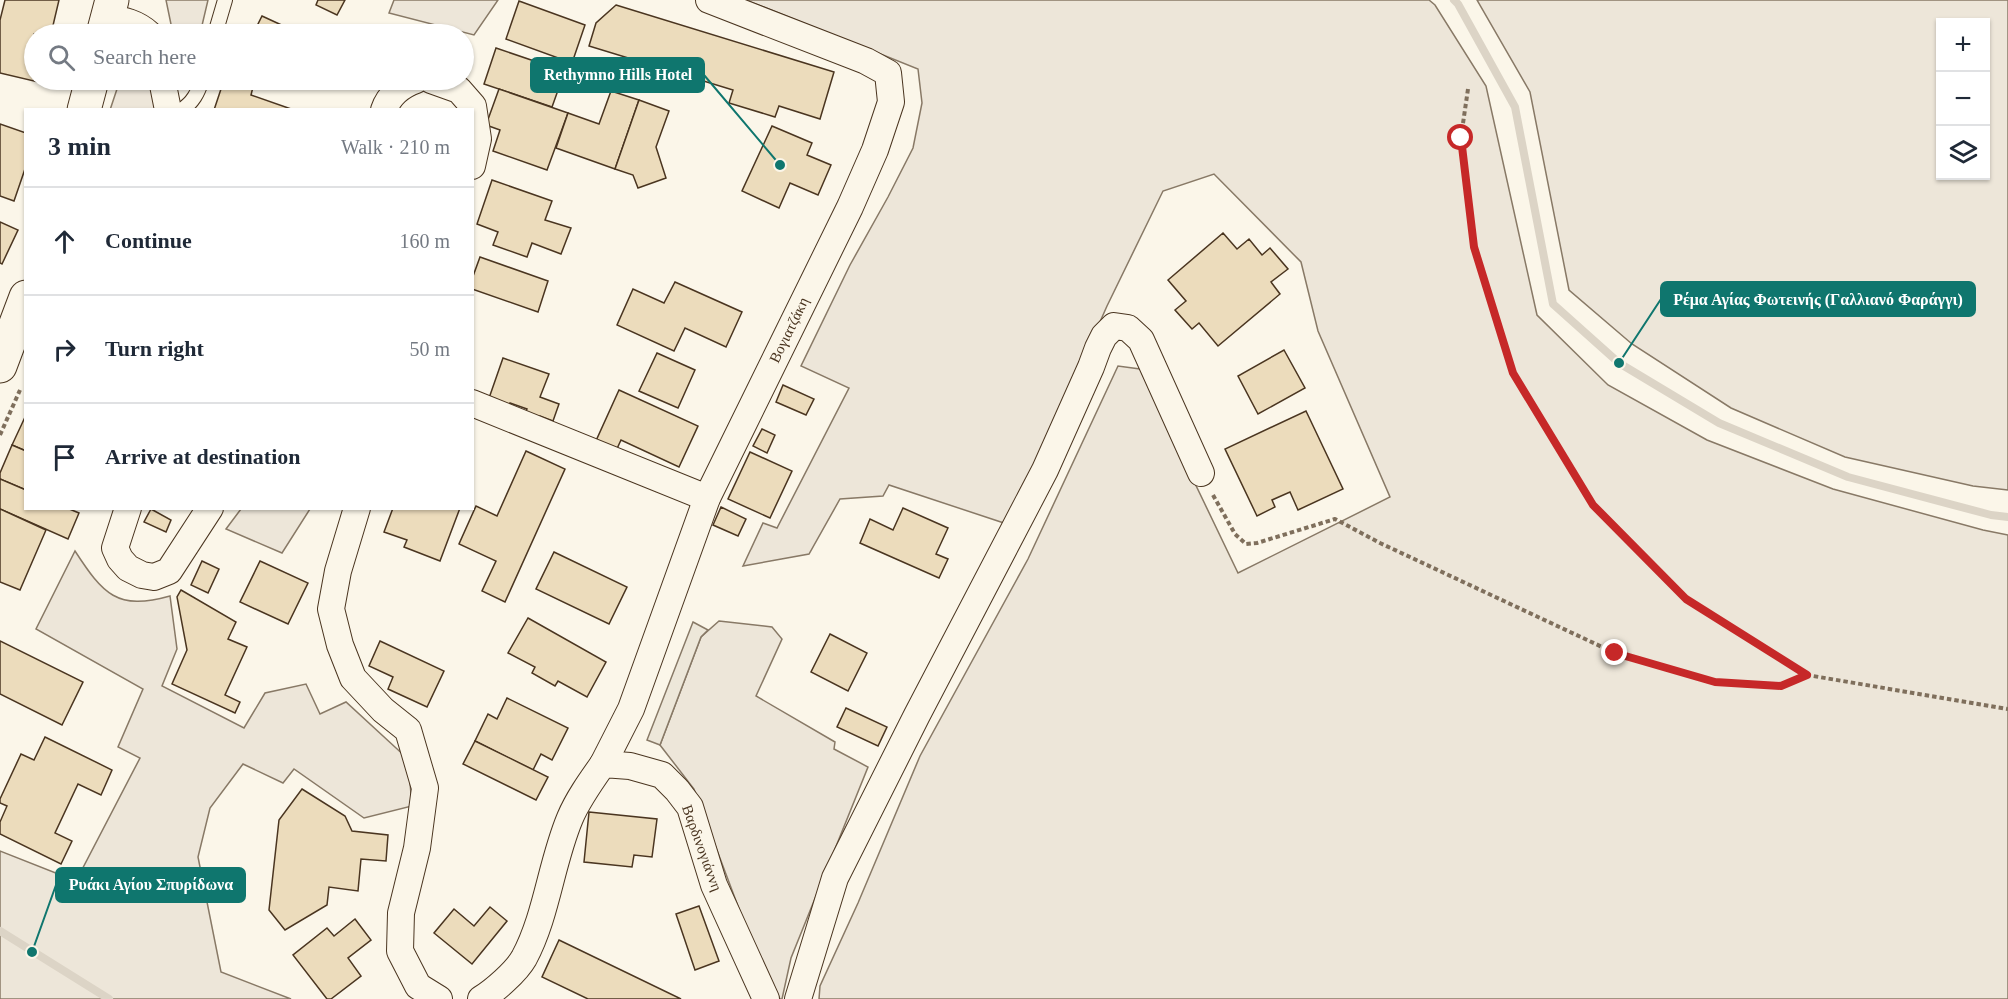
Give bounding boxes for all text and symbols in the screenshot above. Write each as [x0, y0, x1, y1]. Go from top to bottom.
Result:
map controls [1936, 18, 1990, 180]
button: + [1936, 18, 1990, 72]
search box [24, 24, 474, 90]
icon: search [45, 41, 78, 74]
text: Search here [93, 44, 196, 69]
callout: Rethymno Hills Hotel [531, 58, 704, 92]
text: Rethymno Hills Hotel [544, 66, 693, 84]
button: − [1936, 72, 1990, 126]
route start [1447, 124, 1473, 150]
button: layers [1936, 126, 1990, 180]
text: 3 min [48, 132, 111, 161]
text: Walk · 210 m [341, 136, 450, 158]
icon: ahead [48, 225, 81, 258]
text: Continue [105, 228, 192, 253]
text: 160 m [399, 230, 450, 252]
callout: Ρέμα Αγίας Φωτεινής (Γαλλιανό Φαράγγι) [1661, 282, 1975, 316]
text: Ρέμα Αγίας Φωτεινής (Γαλλιανό Φαράγγι) [1673, 291, 1963, 309]
street label: Βογιατζάκη [766, 294, 812, 365]
icon: right [48, 333, 81, 366]
text: Turn right [105, 336, 204, 361]
text: 50 m [409, 338, 450, 360]
icon: arrive [48, 441, 81, 474]
text: Arrive at destination [105, 444, 301, 469]
route end [1601, 639, 1627, 665]
street label: Βαρδινογιάννη [679, 803, 725, 893]
callout: Ρυάκι Αγίου Σπυρίδωνα [56, 868, 245, 902]
text: Ρυάκι Αγίου Σπυρίδωνα [69, 876, 233, 894]

